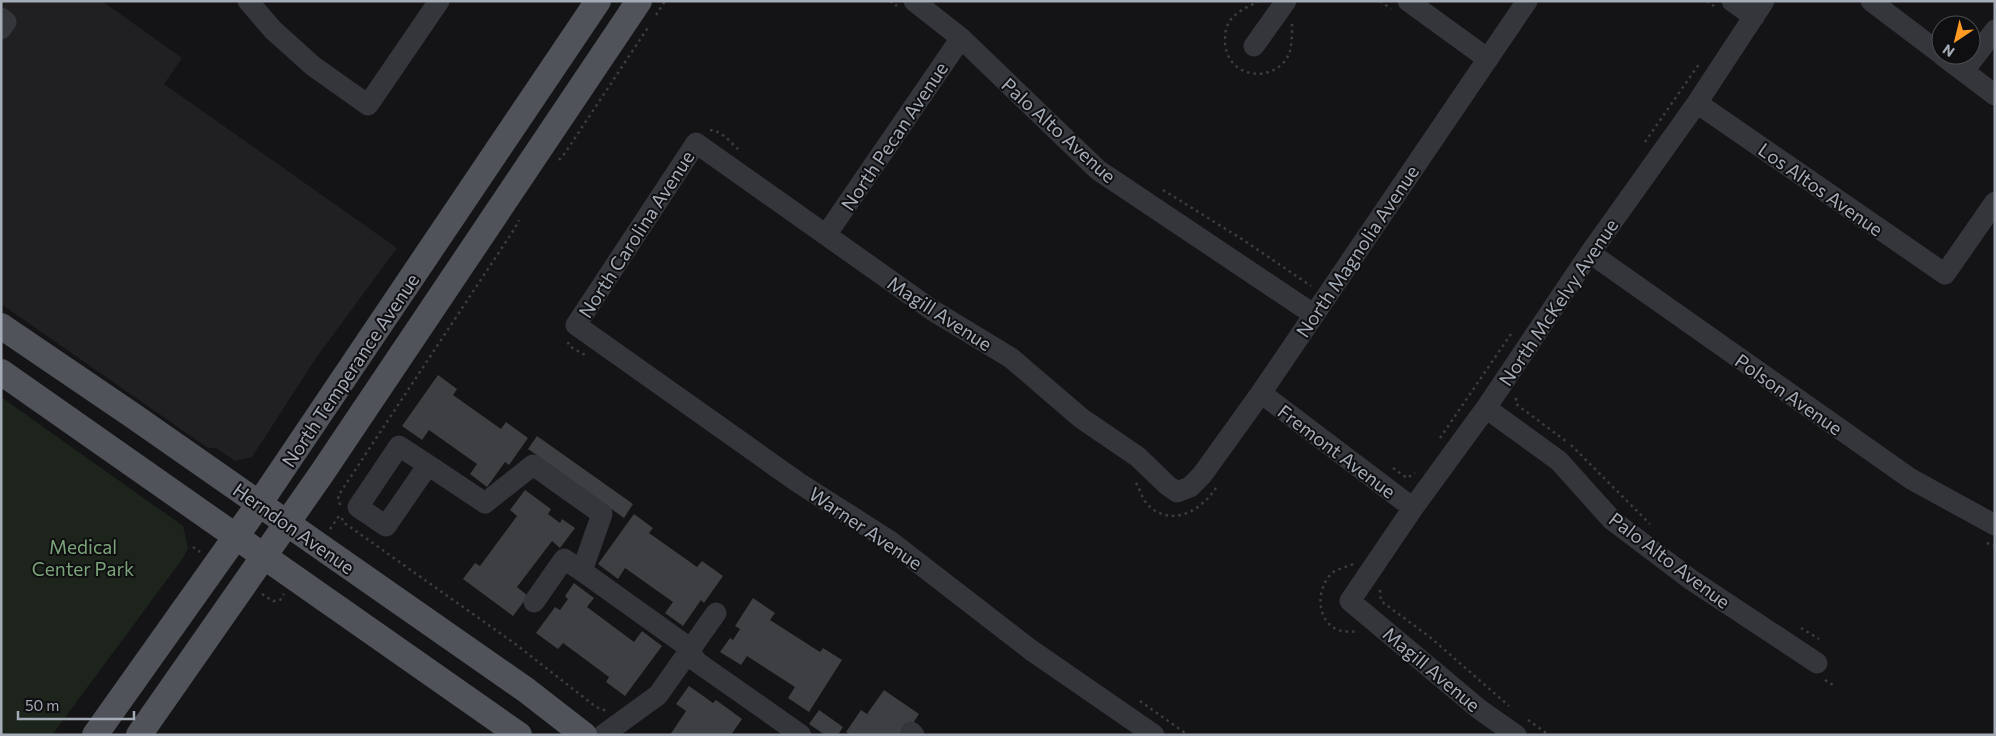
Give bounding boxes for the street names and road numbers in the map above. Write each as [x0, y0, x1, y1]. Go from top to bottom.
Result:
street label: North Pecan Avenue [836, 57, 952, 215]
street label: Palo Alto Avenue [997, 73, 1121, 187]
street label: Los Altos Avenue [1754, 138, 1888, 240]
street label: North Carolina Avenue [573, 146, 699, 322]
street label: North Magnolia Avenue [1291, 161, 1423, 341]
street label: North McKelvy Avenue [1493, 214, 1623, 390]
street label: North Temperance Avenue [276, 269, 424, 471]
street label: Magill Avenue [884, 271, 996, 355]
street label: Polson Avenue [1731, 349, 1847, 439]
street label: Fremont Avenue [1274, 399, 1400, 503]
street label: Herndon Avenue [229, 478, 359, 578]
street label: Warner Avenue [805, 482, 927, 574]
street label: Palo Alto Avenue [1605, 507, 1735, 613]
street label: Magill Avenue [1379, 622, 1485, 716]

